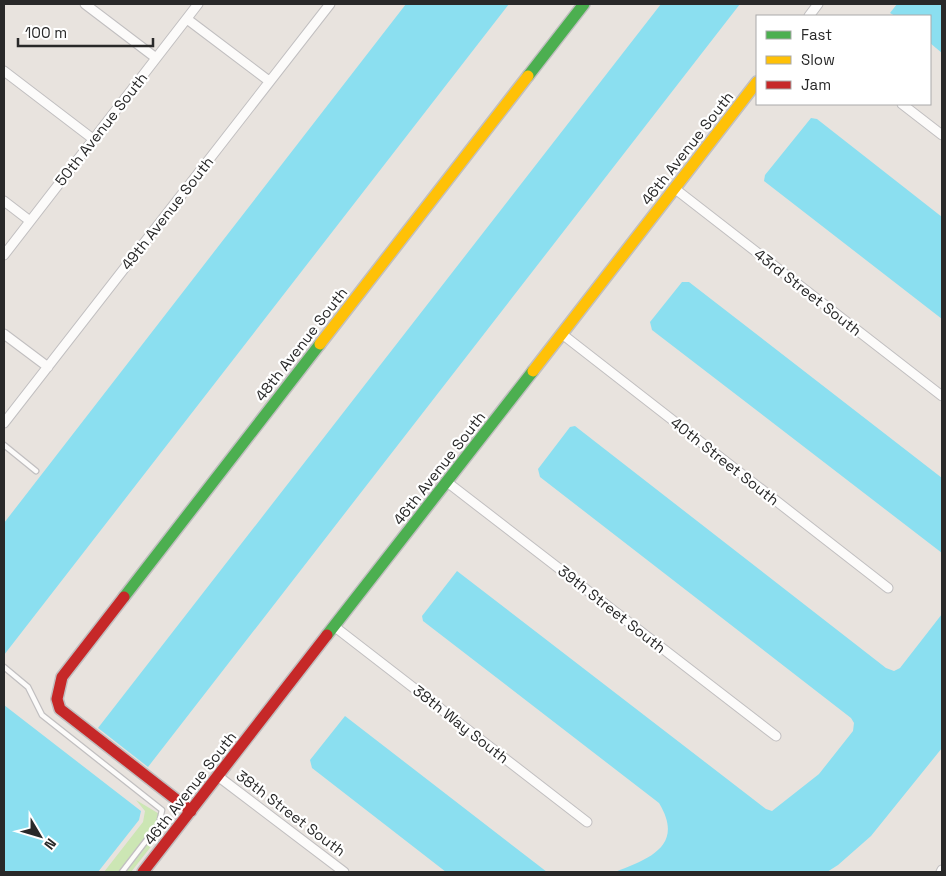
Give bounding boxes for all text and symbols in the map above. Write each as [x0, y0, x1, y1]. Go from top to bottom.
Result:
scale bar [18, 15, 152, 47]
legend [756, 15, 931, 105]
text: 100 m [25, 23, 67, 42]
text: Fast [801, 25, 832, 44]
text: Slow [801, 50, 835, 69]
street label: 50th Avenue South [51, 68, 151, 190]
text: Jam [801, 75, 831, 94]
street label: 46th Avenue South [637, 87, 737, 209]
street label: 49th Avenue South [117, 152, 217, 274]
street label: 43rd Street South [751, 244, 865, 340]
street label: 48th Avenue South [251, 283, 351, 405]
street label: 46th Avenue South [389, 407, 489, 529]
street label: 40th Street South [667, 413, 783, 509]
street label: 39th Street South [554, 561, 670, 657]
street label: 38th Way South [409, 681, 513, 767]
street label: 46th Avenue South [140, 727, 240, 849]
street label: 38th Street South [233, 766, 349, 860]
north arrow [15, 811, 65, 861]
text: N [40, 835, 60, 853]

